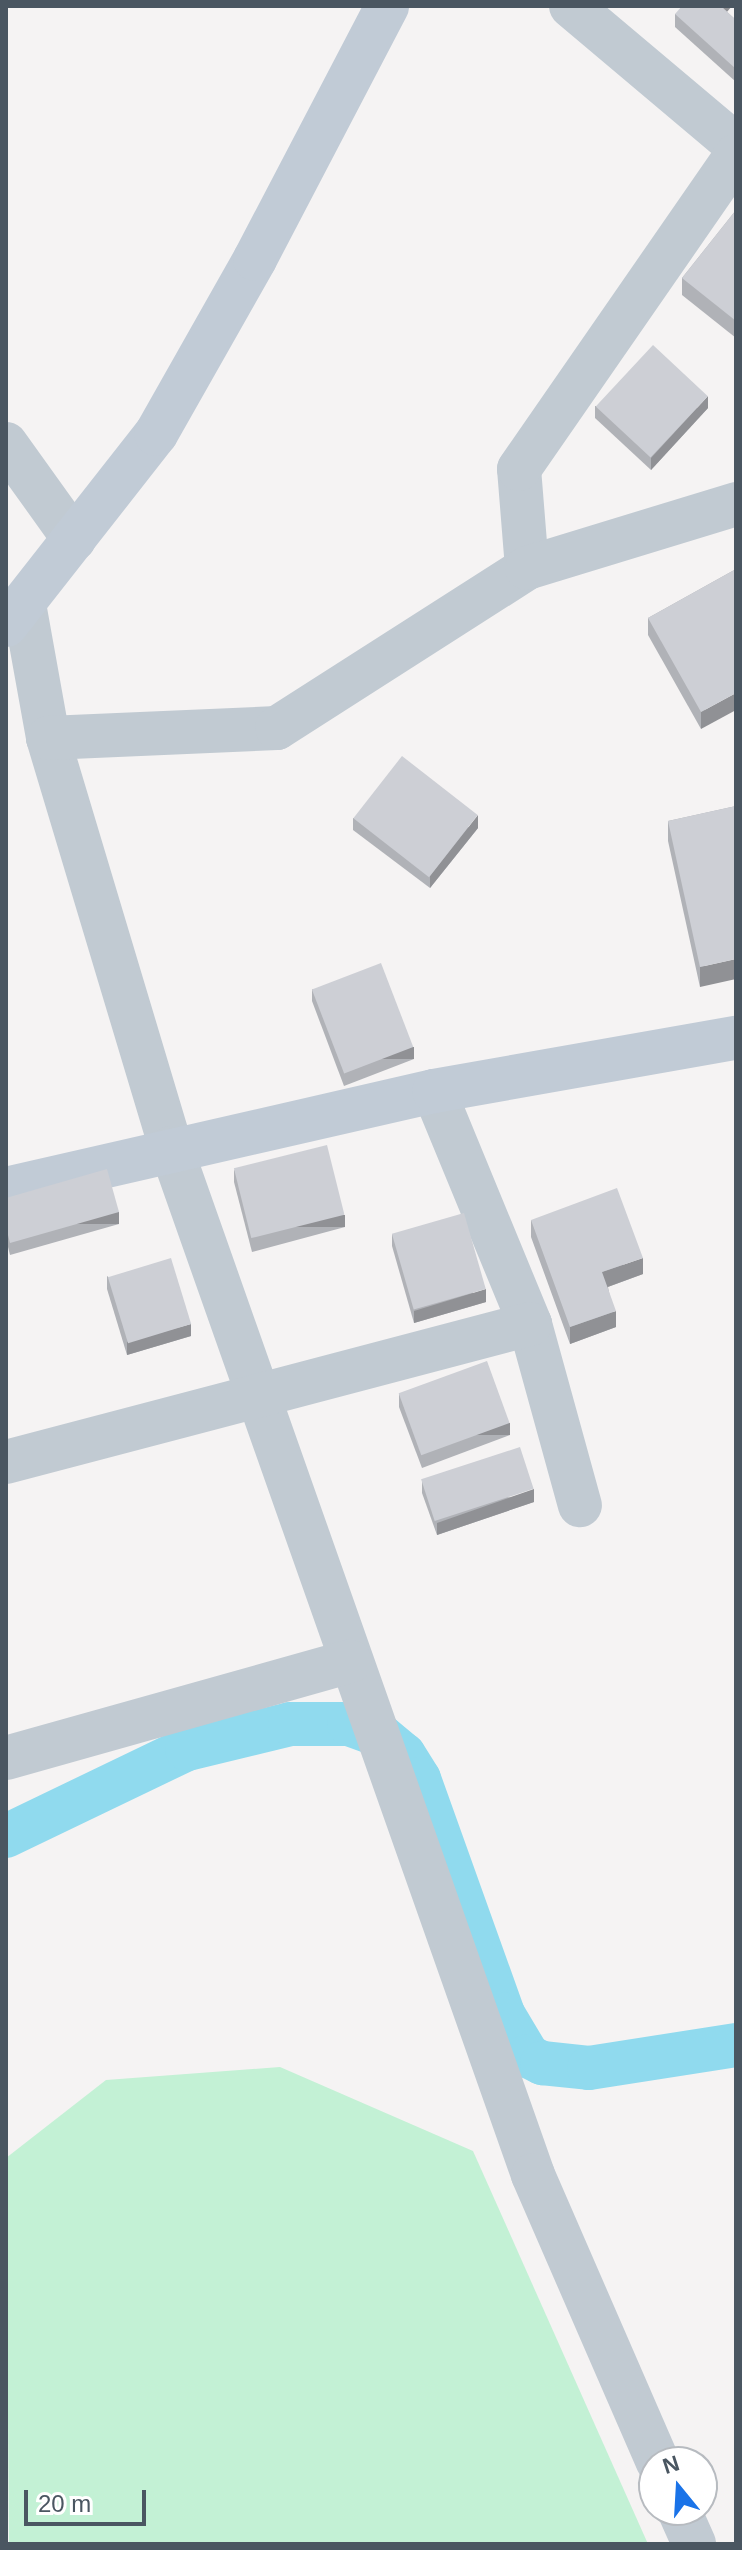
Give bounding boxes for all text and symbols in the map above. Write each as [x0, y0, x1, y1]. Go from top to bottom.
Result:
north arrow [638, 2446, 718, 2526]
text: N [660, 2450, 682, 2479]
scale bar [28, 2474, 150, 2524]
text: 20 m [38, 2490, 91, 2517]

